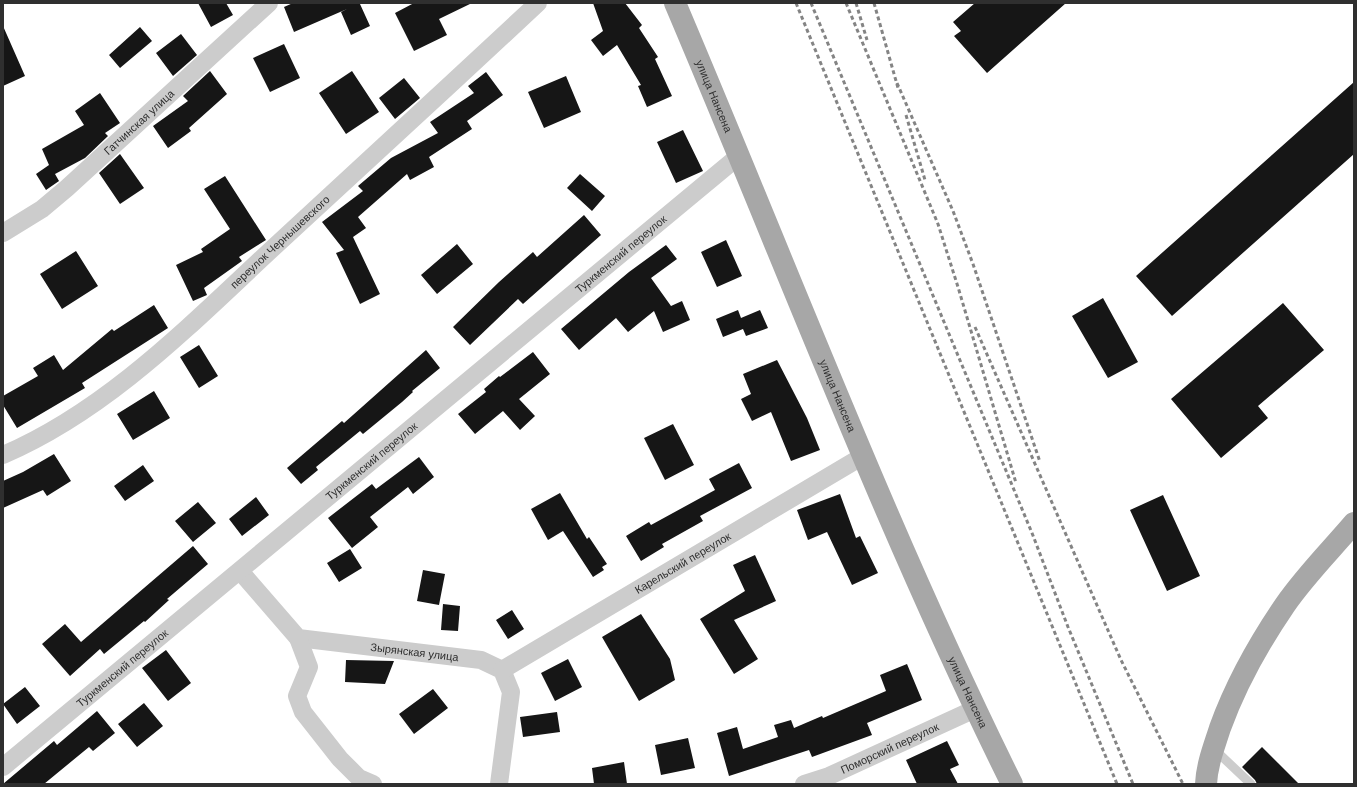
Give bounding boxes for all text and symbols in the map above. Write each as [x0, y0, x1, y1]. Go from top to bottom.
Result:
street label: улица Нансена [694, 58, 735, 135]
street label: Гатчинская улица [102, 87, 177, 157]
street label: переулок Чернышевского [228, 193, 332, 291]
street label: Туркменский переулок [573, 213, 669, 295]
street label: улица Нансена [817, 358, 858, 434]
street label: Туркменский переулок [323, 420, 420, 502]
street label: Карельский переулок [633, 530, 733, 596]
street label: Туркменский переулок [74, 627, 170, 709]
street label: Зырянская улица [370, 641, 460, 663]
street label: улица Нансена [946, 655, 990, 731]
street label: Поморский переулок [839, 720, 941, 776]

